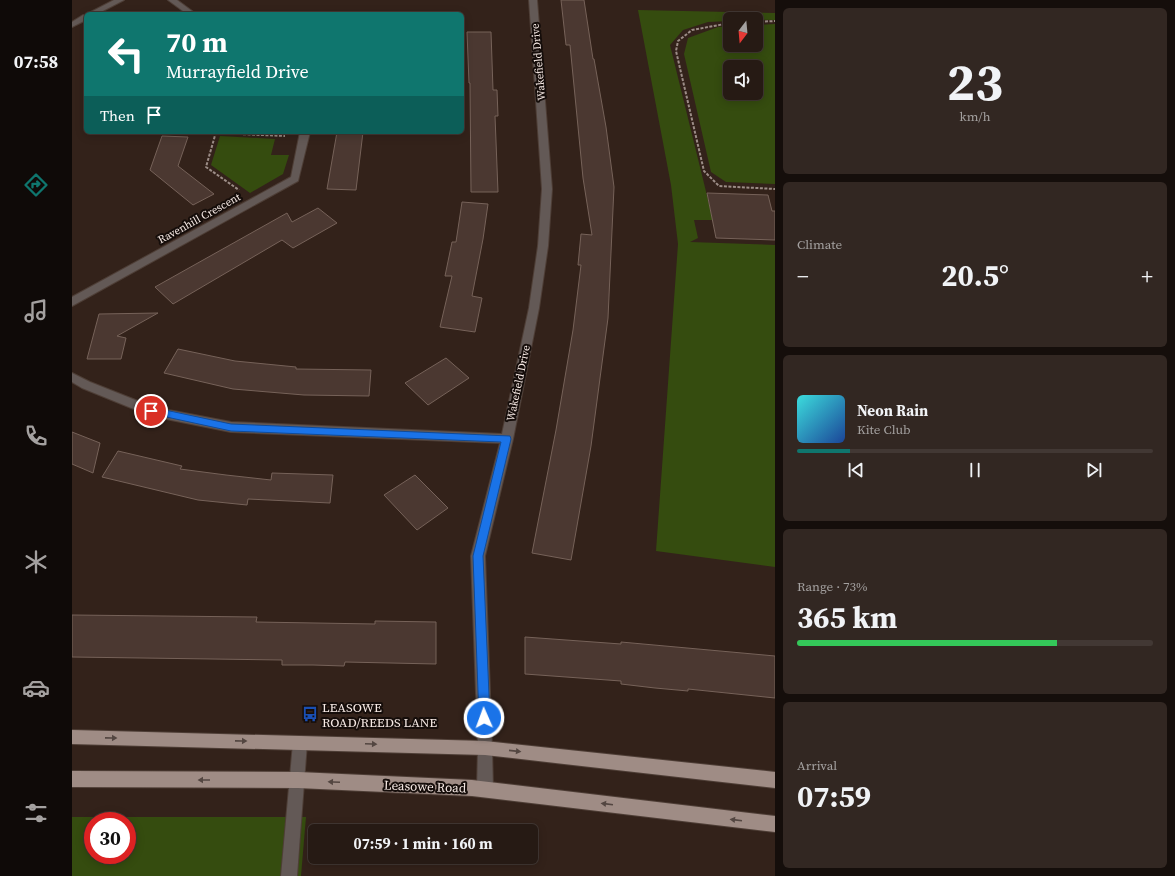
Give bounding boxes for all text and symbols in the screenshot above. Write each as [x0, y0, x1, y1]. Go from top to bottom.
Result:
north arrow [723, 12, 763, 52]
map controls [723, 12, 763, 100]
street label: Wakefield Drive [528, 22, 549, 101]
text: 70 m [166, 23, 228, 61]
icon: left [100, 28, 152, 80]
text: 23 [947, 46, 1003, 117]
text: 07:58 [14, 49, 58, 74]
text: Murrayfield Drive [166, 59, 309, 84]
button: sound [723, 60, 763, 100]
icon: arrive [143, 104, 165, 126]
text: Then [100, 105, 135, 126]
text: km/h [960, 108, 990, 125]
icon: directions [22, 171, 50, 199]
street label: Ravenhill Crescent [155, 189, 244, 247]
text: Climate [797, 236, 842, 253]
text: 20.5° [941, 255, 1009, 296]
text: − [797, 261, 809, 291]
text: + [1141, 261, 1153, 291]
icon: music [22, 297, 50, 325]
street label: Wakefield Drive [503, 343, 534, 423]
pin [134, 394, 168, 428]
icon: arrive [140, 400, 162, 422]
text: Neon Rain [857, 400, 928, 421]
text: Kite Club [857, 421, 910, 438]
icon: phone [22, 422, 50, 450]
icon: previous [845, 459, 867, 481]
icon: pause [964, 459, 986, 481]
icon: next [1083, 459, 1105, 481]
icon: climate [22, 548, 50, 576]
text: Range · 73% [797, 578, 868, 595]
text: 365 km [797, 597, 897, 638]
icon: car [22, 674, 50, 702]
position arrow [463, 697, 505, 739]
place label: LEASOWE ROAD/REEDS LANE [322, 699, 437, 731]
bus stop icon: LEASOWE ROAD/REEDS LANE [301, 705, 319, 723]
one-way arrow [105, 735, 118, 741]
one-way arrow [235, 738, 248, 744]
one-way arrow [365, 741, 377, 748]
one-way arrow [509, 748, 521, 755]
text: Arrival [797, 757, 837, 774]
text: 07:59 [797, 776, 871, 817]
one-way arrow [197, 777, 210, 783]
street label: Leasowe Road [383, 777, 467, 796]
one-way arrow [327, 779, 340, 785]
icon: filters [22, 799, 50, 827]
one-way arrow [601, 801, 613, 807]
speed limit sign: 30 [84, 812, 136, 864]
one-way arrow [730, 817, 742, 823]
text: 07:59 · 1 min · 160 m [354, 833, 493, 854]

